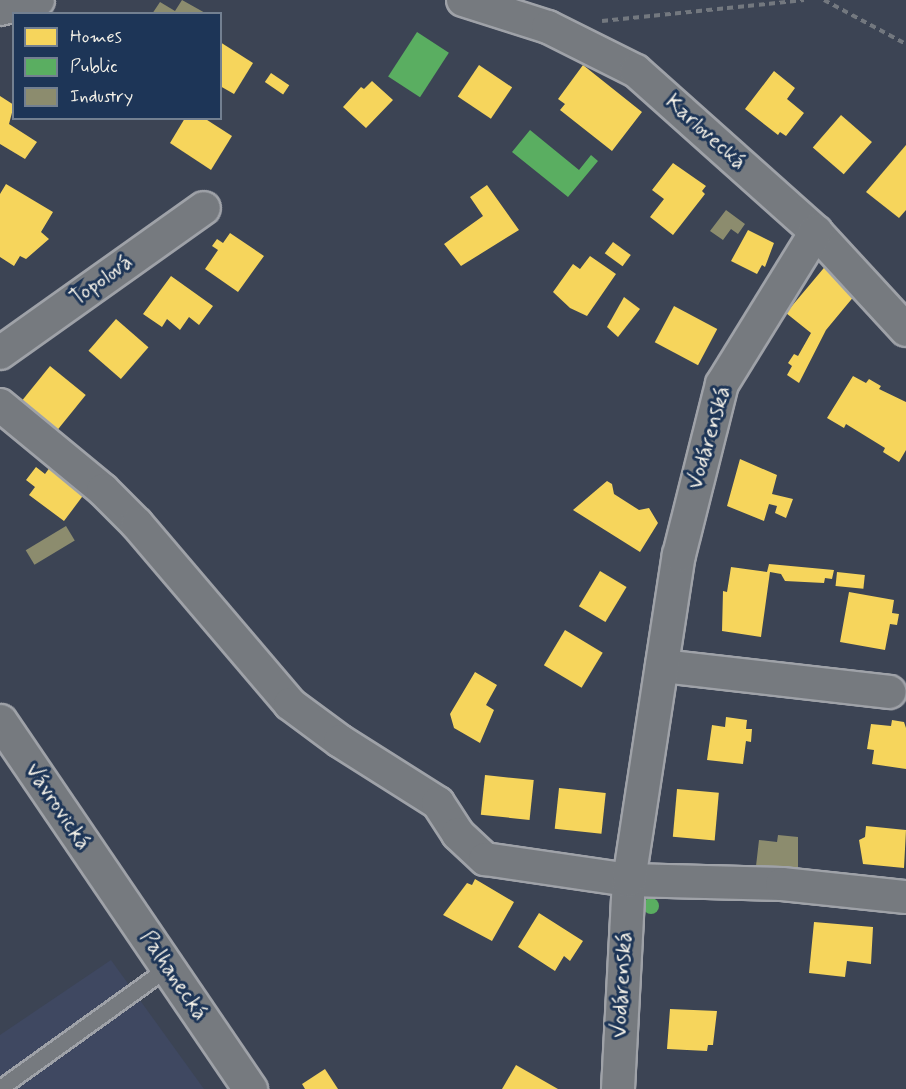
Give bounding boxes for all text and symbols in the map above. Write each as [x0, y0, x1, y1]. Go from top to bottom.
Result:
legend [12, 12, 222, 120]
text: Homes [70, 25, 122, 49]
text: Public [70, 55, 118, 79]
text: Industry [70, 85, 133, 109]
street label: Karlovecká [659, 90, 751, 176]
street label: Topolová [66, 250, 138, 312]
street label: Vodárenská [683, 383, 737, 493]
street label: Vávrovická [18, 759, 96, 855]
street label: Palhanecká [133, 926, 213, 1026]
street label: Vodárenská [607, 931, 639, 1039]

